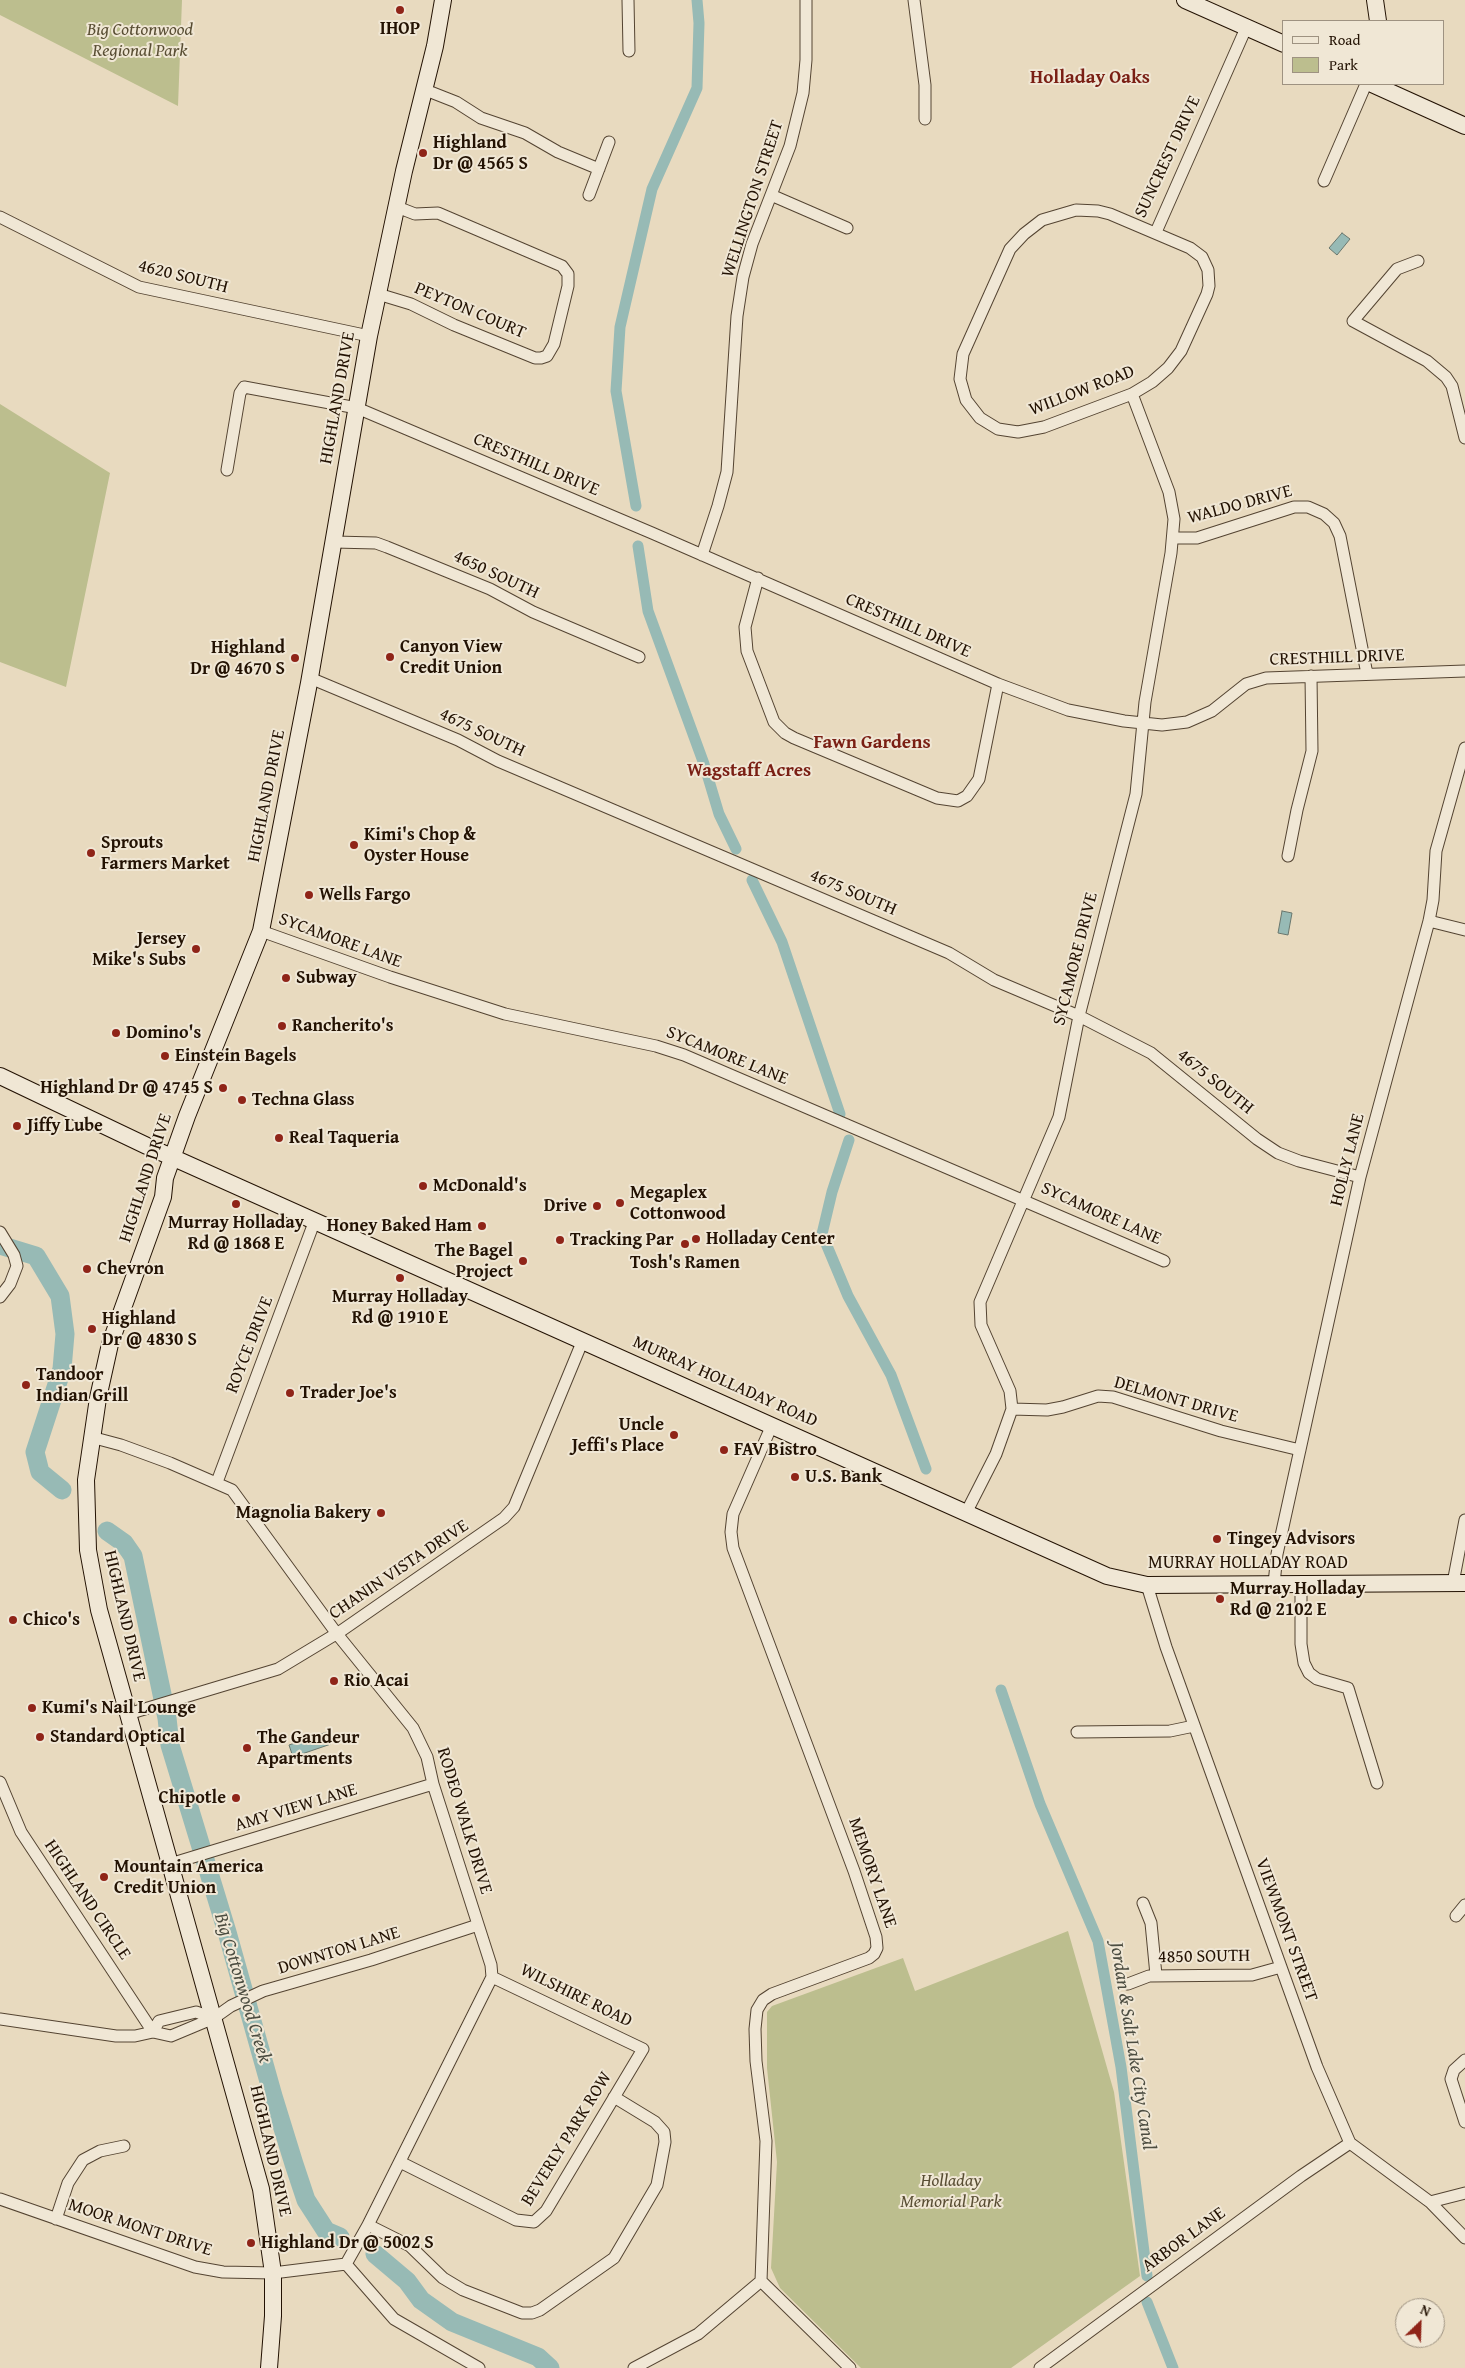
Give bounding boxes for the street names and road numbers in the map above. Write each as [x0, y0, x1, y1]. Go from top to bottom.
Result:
street label: SUNCREST DRIVE [1130, 93, 1206, 221]
street label: WELLINGTON STREET [717, 118, 789, 280]
street label: 4620 SOUTH [136, 255, 230, 299]
street label: PEYTON COURT [411, 278, 529, 344]
street label: HIGHLAND DRIVE [316, 330, 360, 466]
street label: WILLOW ROAD [1026, 361, 1138, 421]
street label: CRESTHILL DRIVE [470, 429, 602, 501]
street label: WALDO DRIVE [1185, 481, 1295, 529]
street label: 4650 SOUTH [450, 546, 542, 604]
street label: CRESTHILL DRIVE [842, 589, 974, 663]
street label: CRESTHILL DRIVE [1269, 645, 1405, 671]
street label: 4675 SOUTH [436, 704, 528, 762]
street label: HIGHLAND DRIVE [244, 728, 290, 864]
street label: 4675 SOUTH [806, 865, 900, 921]
street label: SYCAMORE DRIVE [1049, 890, 1103, 1028]
street label: SYCAMORE LANE [275, 909, 405, 973]
street label: SYCAMORE LANE [663, 1022, 791, 1090]
street label: 4675 SOUTH [1172, 1045, 1258, 1119]
street label: HIGHLAND DRIVE [115, 1111, 177, 1245]
street label: HOLLY LANE [1326, 1112, 1370, 1208]
street label: SYCAMORE LANE [1037, 1178, 1165, 1250]
street label: ROYCE DRIVE [222, 1293, 278, 1397]
street label: MURRAY HOLLADAY ROAD [629, 1331, 821, 1433]
street label: DELMONT DRIVE [1111, 1372, 1241, 1428]
street label: CHANIN VISTA DRIVE [325, 1515, 473, 1625]
street label: HIGHLAND DRIVE [98, 1548, 150, 1684]
street label: MURRAY HOLLADAY ROAD [1148, 1552, 1348, 1574]
street label: RODEO WALK DRIVE [431, 1745, 497, 1897]
street label: AMY VIEW LANE [232, 1779, 360, 1837]
street label: MEMORY LANE [843, 1815, 901, 1931]
street label: HIGHLAND CIRCLE [39, 1836, 135, 1964]
street label: VIEWMONT STREET [1250, 1855, 1322, 2005]
street label: DOWNTON LANE [275, 1922, 403, 1980]
street label: 4850 SOUTH [1158, 1945, 1250, 1969]
street label: WILSHIRE ROAD [516, 1960, 636, 2032]
street label: BEVERLY PARK ROW [517, 2068, 617, 2210]
street label: HIGHLAND DRIVE [244, 2083, 296, 2219]
street label: MOOR MONT DRIVE [65, 2195, 215, 2261]
street label: ARBOR LANE [1138, 2203, 1230, 2277]

